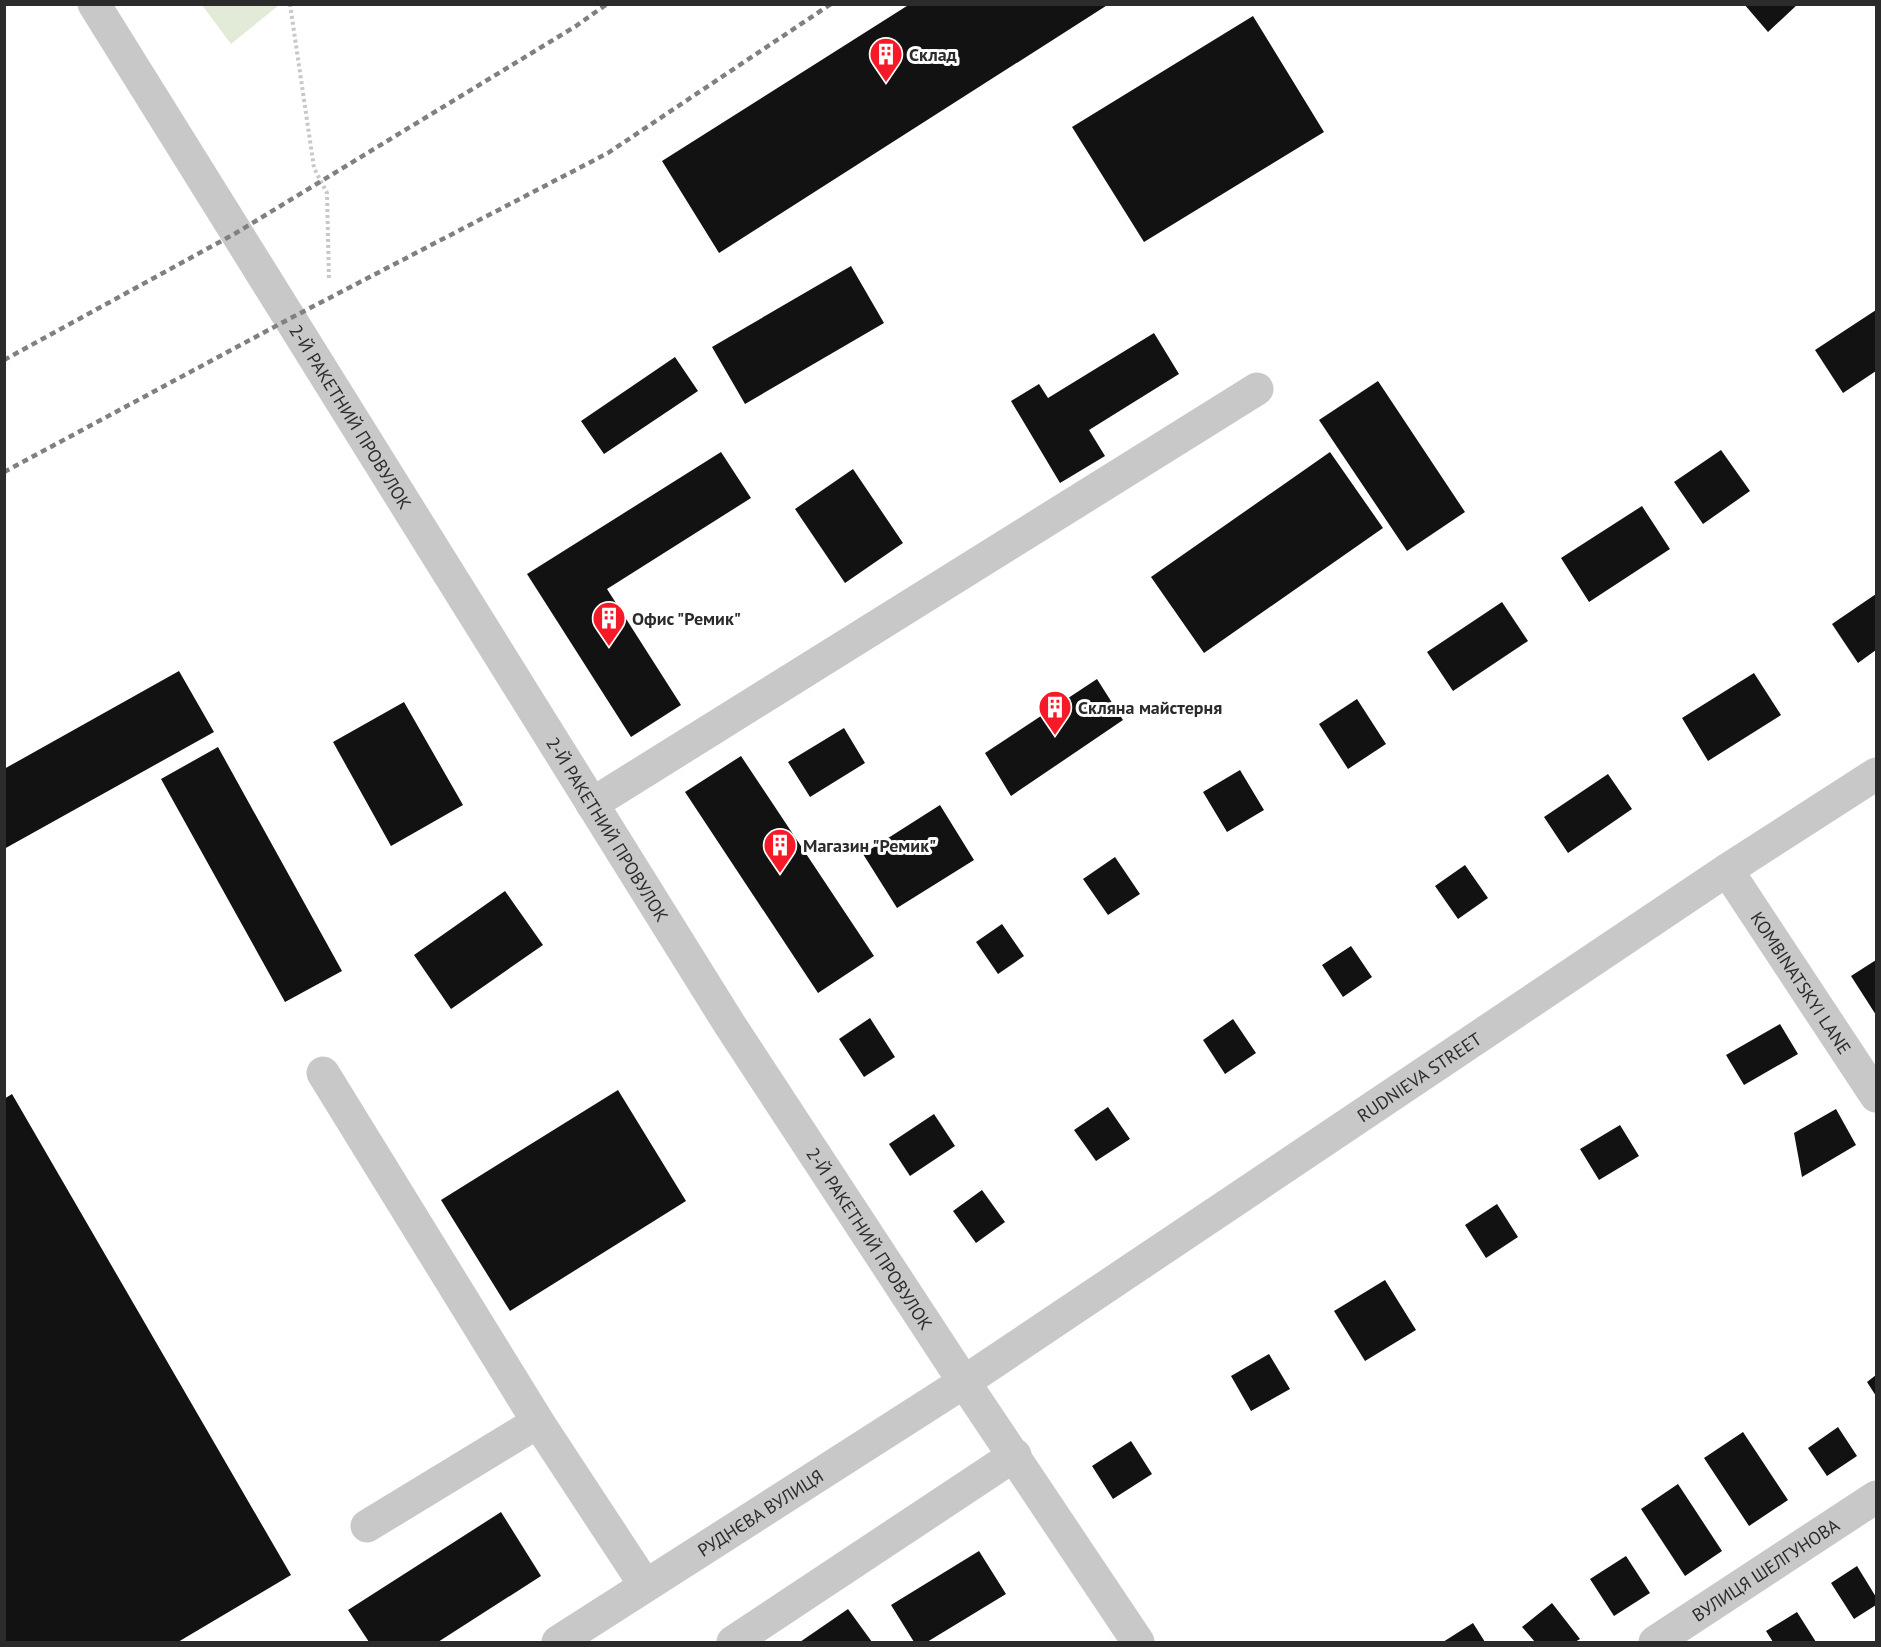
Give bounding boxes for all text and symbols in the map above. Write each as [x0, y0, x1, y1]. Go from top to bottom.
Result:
building icon: Склад [868, 36, 904, 83]
place label: Склад [909, 43, 957, 66]
street label: 2-Й РАКЕТНИЙ ПРОВУЛОК [285, 320, 417, 513]
building icon: Офис "Ремик" [591, 600, 627, 647]
place label: Офис "Ремик" [632, 607, 741, 630]
building icon: Скляна майстерня [1037, 689, 1073, 736]
place label: Скляна майстерня [1078, 696, 1222, 719]
street label: 2-Й РАКЕТНИЙ ПРОВУЛОК [542, 732, 674, 926]
building icon: Магазин "Ремик" [762, 827, 798, 874]
place label: Магазин "Ремик" [803, 834, 936, 857]
street label: KOMBINATSKYI LANE [1746, 907, 1857, 1058]
street label: RUDNIEVA STREET [1352, 1027, 1486, 1127]
street label: 2-Й РАКЕТНИЙ ПРОВУЛОК [802, 1143, 938, 1334]
street label: РУДНЄВА ВУЛИЦЯ [693, 1464, 827, 1561]
street label: ВУЛИЦЯ ШЕЛГУНОВА [1687, 1513, 1844, 1626]

